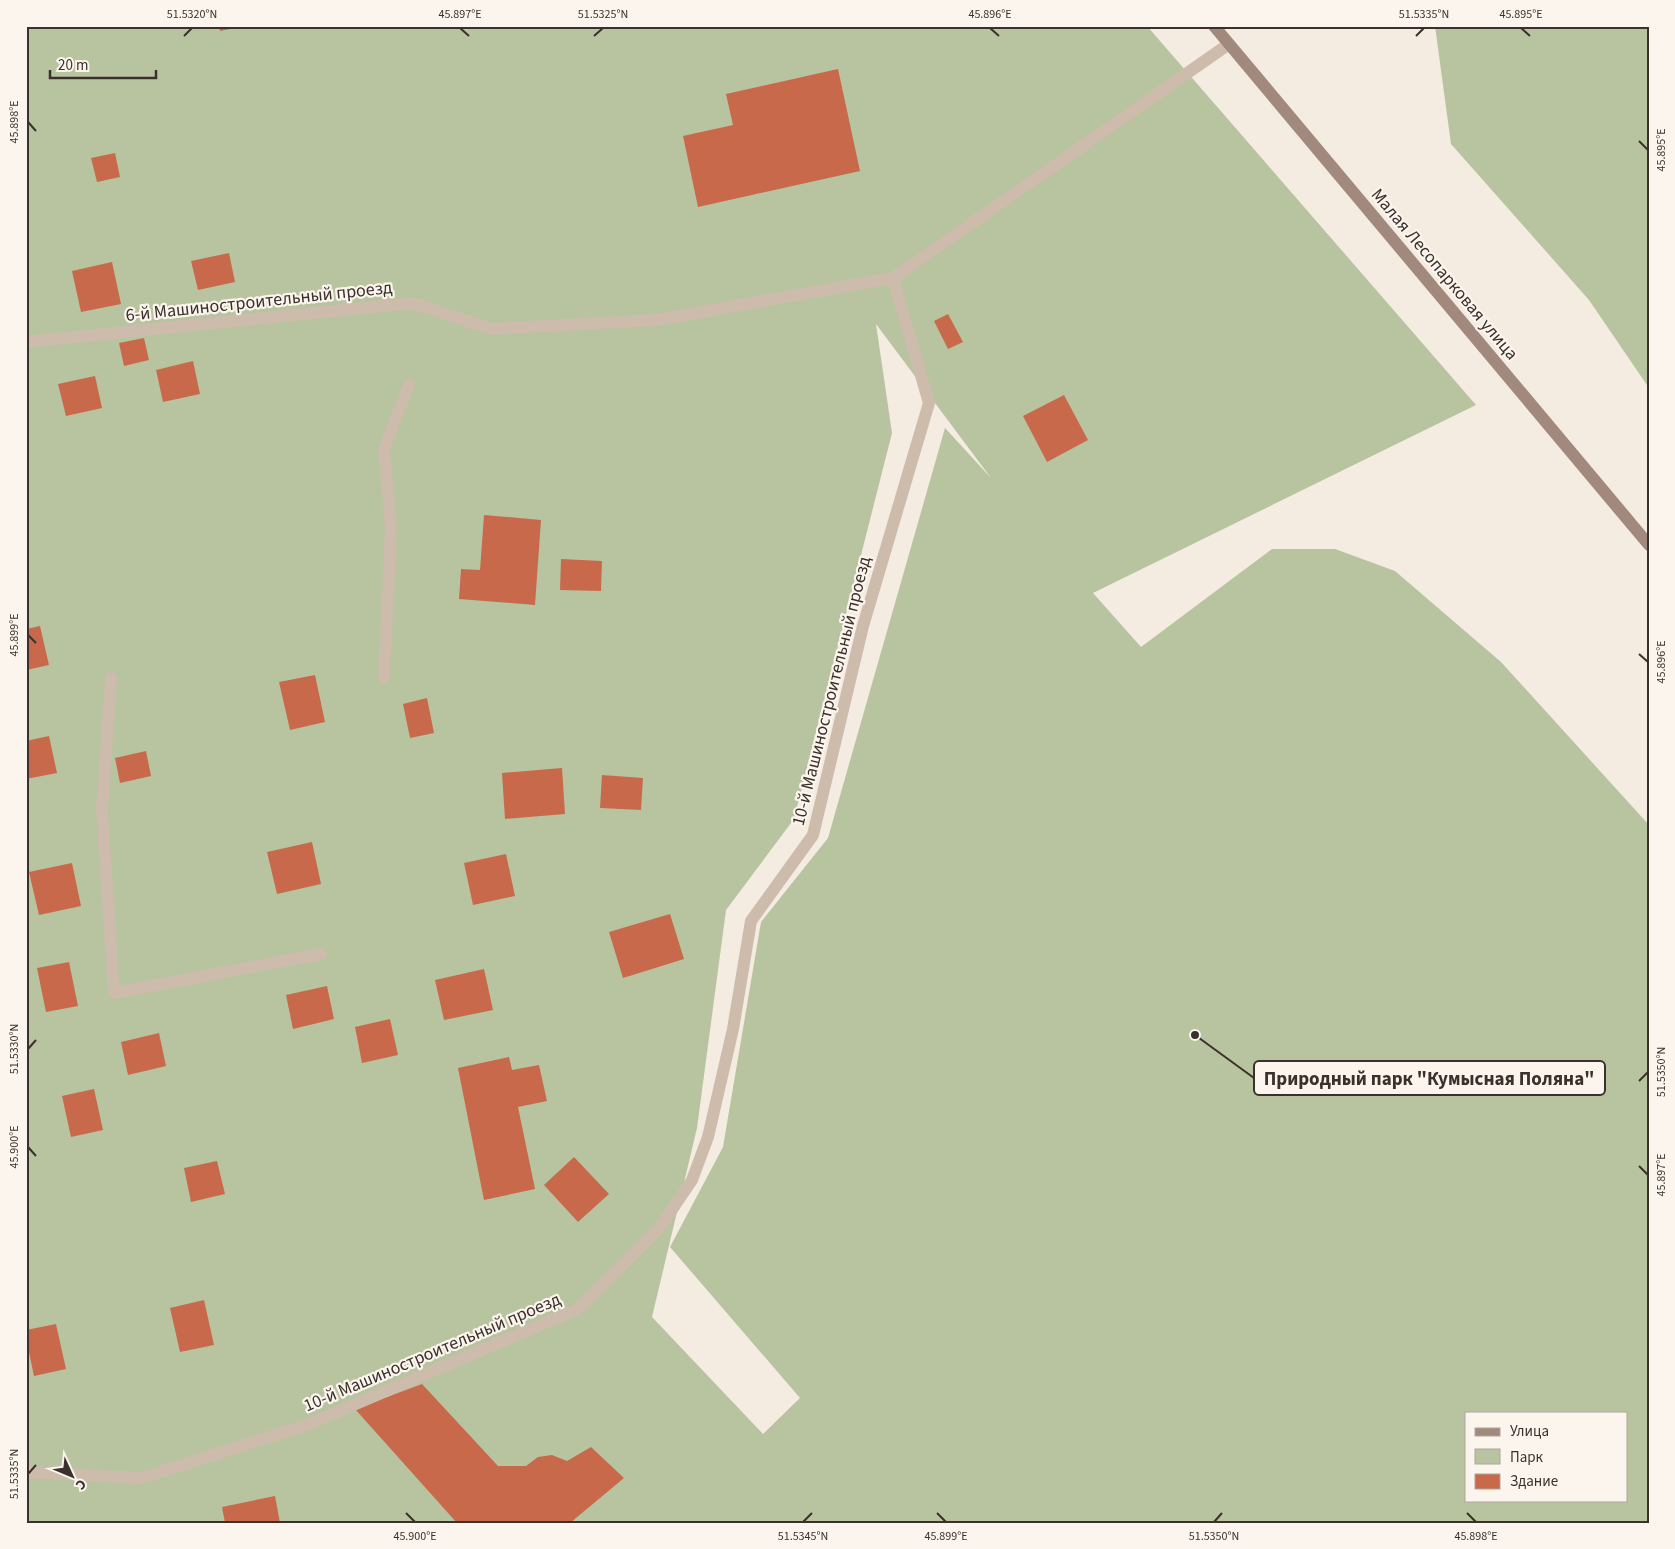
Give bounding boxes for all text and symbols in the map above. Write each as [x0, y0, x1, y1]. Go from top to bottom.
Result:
text: 51.5320°N [167, 6, 217, 23]
text: 45.897°E [438, 6, 482, 23]
text: 51.5325°N [578, 6, 628, 23]
text: 45.896°E [968, 6, 1012, 23]
text: 51.5335°N [1399, 6, 1449, 23]
text: 45.895°E [1499, 6, 1543, 23]
scale bar [50, 48, 156, 80]
text: 20 m [58, 55, 88, 76]
text: 45.898°E [6, 100, 23, 144]
text: 45.895°E [1653, 128, 1670, 172]
street label: Малая Лесопарковая улица [1365, 183, 1524, 366]
street label: 6-й Машиностроительный проезд [124, 275, 394, 328]
street label: 10-й Машиностроительный проезд [786, 553, 877, 829]
text: 45.899°E [6, 613, 23, 657]
text: 45.896°E [1653, 640, 1670, 684]
text: 51.5330°N [6, 1024, 23, 1074]
text: 51.5350°N [1653, 1047, 1670, 1097]
callout: Природный парк "Кумысная Поляна" [1254, 1061, 1605, 1095]
text: Природный парк "Кумысная Поляна" [1264, 1066, 1594, 1093]
text: 45.900°E [6, 1125, 23, 1169]
text: 45.897°E [1653, 1153, 1670, 1197]
street label: 10-й Машиностроительный проезд [300, 1287, 565, 1418]
legend [1465, 1412, 1628, 1502]
text: Улица [1510, 1421, 1549, 1442]
text: Парк [1510, 1447, 1544, 1468]
text: 51.5335°N [6, 1449, 23, 1499]
north arrow [48, 1452, 98, 1502]
text: Здание [1510, 1471, 1558, 1492]
text: С [71, 1474, 91, 1494]
text: 45.900°E [393, 1528, 437, 1545]
text: 51.5345°N [778, 1528, 828, 1545]
text: 45.899°E [924, 1528, 968, 1545]
text: 51.5350°N [1189, 1528, 1239, 1545]
text: 45.898°E [1454, 1528, 1498, 1545]

